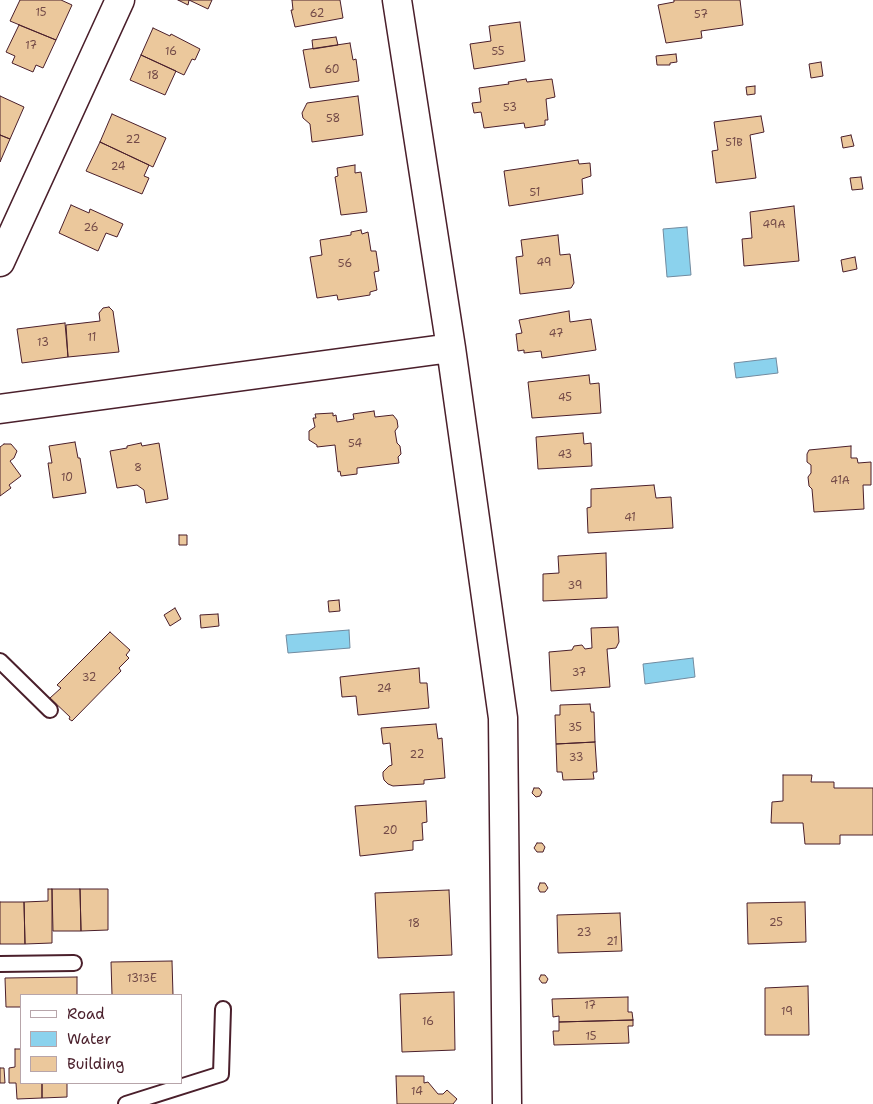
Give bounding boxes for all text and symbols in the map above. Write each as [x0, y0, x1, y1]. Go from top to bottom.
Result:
house number: 15 [35, 6, 47, 20]
house number: 62 [310, 7, 324, 21]
house number: 57 [694, 8, 708, 22]
house number: 17 [25, 39, 37, 53]
house number: 16 [165, 45, 177, 59]
house number: 55 [491, 45, 505, 59]
house number: 60 [324, 63, 340, 77]
house number: 18 [147, 69, 159, 83]
house number: 53 [503, 101, 517, 115]
house number: 58 [326, 112, 340, 126]
house number: 22 [126, 133, 140, 147]
house number: 51B [725, 136, 743, 150]
house number: 24 [111, 160, 125, 174]
house number: 51 [530, 186, 540, 200]
house number: 49A [763, 218, 785, 232]
house number: 26 [84, 221, 98, 235]
house number: 49 [537, 256, 551, 270]
house number: 56 [338, 257, 352, 271]
house number: 47 [549, 327, 563, 341]
house number: 11 [88, 331, 96, 345]
house number: 13 [37, 336, 49, 350]
house number: 45 [558, 391, 572, 405]
house number: 54 [348, 437, 362, 451]
house number: 43 [558, 448, 572, 462]
house number: 8 [134, 461, 142, 475]
house number: 10 [61, 471, 73, 485]
house number: 41A [830, 474, 850, 488]
house number: 41 [624, 511, 636, 525]
house number: 39 [568, 579, 582, 593]
house number: 37 [572, 666, 586, 680]
house number: 32 [82, 671, 96, 685]
house number: 24 [377, 682, 391, 696]
house number: 35 [568, 721, 582, 735]
house number: 22 [410, 748, 424, 762]
house number: 33 [569, 751, 583, 765]
house number: 20 [382, 824, 398, 838]
house number: 25 [769, 916, 783, 930]
house number: 18 [408, 917, 420, 931]
house number: 23 [577, 926, 591, 940]
house number: 21 [606, 935, 618, 949]
house number: 1313E [127, 972, 157, 986]
legend [20, 994, 182, 1084]
house number: 17 [584, 999, 596, 1013]
text: Road [67, 1004, 105, 1024]
house number: 19 [781, 1005, 793, 1019]
house number: 16 [422, 1015, 434, 1029]
text: Water [67, 1029, 111, 1049]
house number: 15 [585, 1030, 597, 1044]
text: Building [67, 1054, 124, 1074]
house number: 14 [411, 1085, 423, 1099]

